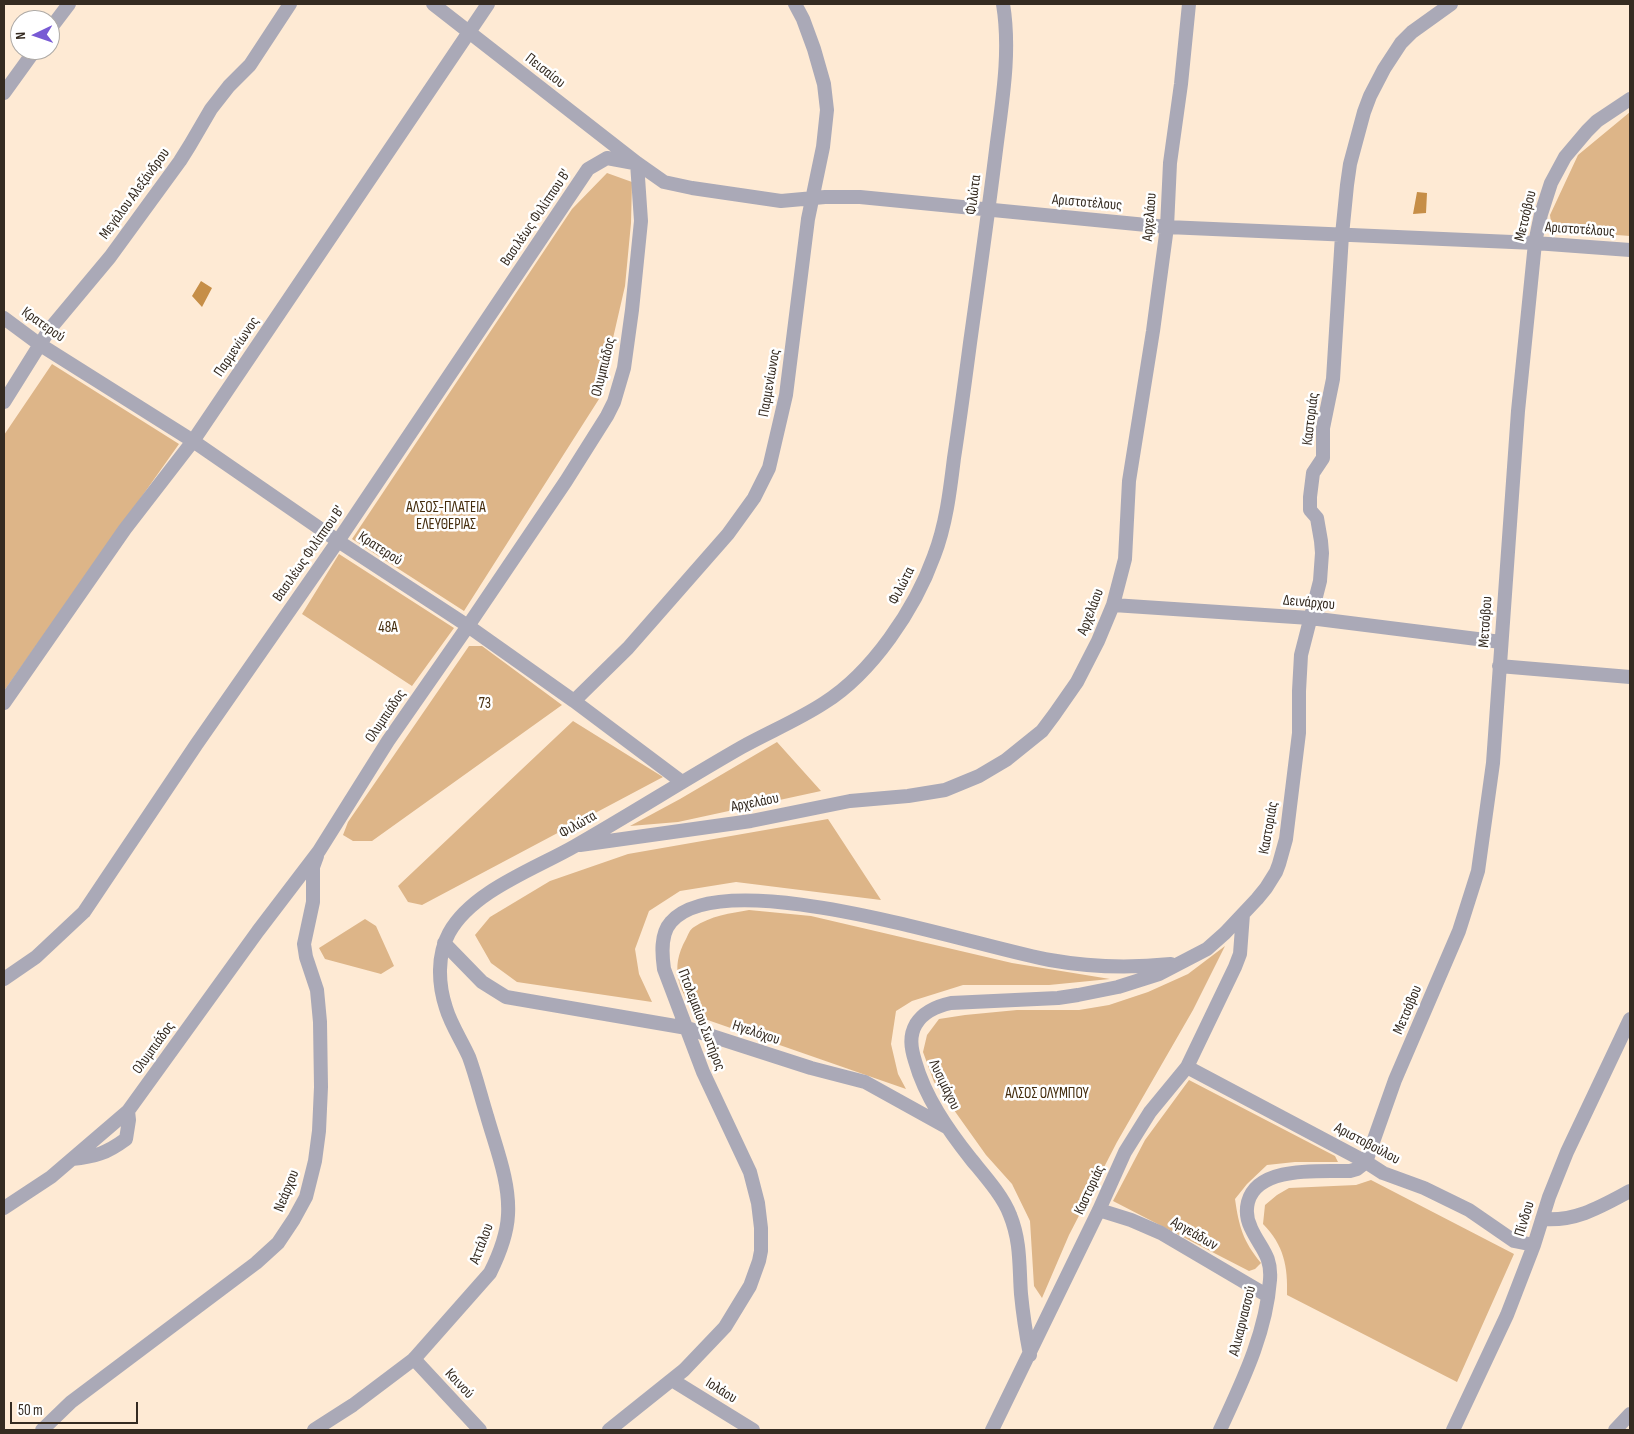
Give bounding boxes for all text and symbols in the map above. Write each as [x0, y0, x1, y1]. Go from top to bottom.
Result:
north arrow [10, 10, 60, 60]
text: N [12, 32, 29, 40]
street label: Πεισαίου [521, 50, 569, 92]
street label: Μεγάλου Αλεξάνδρου [96, 145, 174, 243]
street label: Βασιλέως Φιλίππου Β' [497, 166, 575, 270]
street label: Φιλώτα [963, 174, 985, 216]
street label: Μετσόβου [1511, 189, 1541, 243]
street label: Αριστοτέλους [1051, 191, 1123, 215]
street label: Αρχελάου [1139, 192, 1161, 242]
street label: Αριστοτέλους [1544, 219, 1616, 241]
street label: Κρατερού [18, 304, 68, 346]
street label: Παρμενίωνος [210, 314, 264, 380]
street label: Ολυμπιάδος [588, 335, 620, 399]
street label: Παρμενίωνος [755, 348, 785, 418]
street label: Καστοριάς [1299, 392, 1323, 446]
park label: ΑΛΣΟΣ-ΠΛΑΤΕΙΑ ΕΛΕΥΘΕΡΙΑΣ [406, 499, 486, 534]
street label: Βασιλέως Φιλίππου Β' [269, 503, 349, 605]
street label: Κρατερού [354, 528, 406, 570]
street label: Φιλώτα [885, 564, 919, 608]
street label: Αρχελάου [1074, 586, 1108, 638]
street label: Δεινάρχου [1282, 592, 1336, 614]
street label: Μετσόβου [1475, 596, 1497, 648]
park label: 48Α [378, 619, 398, 637]
street label: Ολυμπιάδος [362, 686, 410, 746]
park label: 73 [479, 695, 491, 713]
street label: Αρχελάου [730, 790, 780, 816]
street label: Καστοριάς [1256, 800, 1282, 856]
street label: Φιλώτα [556, 807, 600, 843]
street label: Πτολεμαίου Σωτήρος [673, 967, 729, 1073]
street label: Μετσόβου [1390, 983, 1426, 1037]
street label: Ηγελόχου [730, 1017, 782, 1049]
street label: Ολυμπιάδος [129, 1018, 179, 1078]
street label: Λυσιμάχου [924, 1057, 964, 1113]
park label: ΑΛΣΟΣ ΟΛΥΜΠΟΥ [1005, 1085, 1089, 1103]
street label: Αριστοβούλου [1331, 1119, 1403, 1169]
street label: Καστοριάς [1071, 1162, 1109, 1218]
street label: Νεάρχου [270, 1167, 304, 1215]
street label: Πίνδου [1511, 1199, 1539, 1239]
street label: Αργεάδων [1167, 1213, 1221, 1255]
street label: Αττάλου [466, 1221, 498, 1267]
street label: Αλικαρνασσού [1226, 1284, 1260, 1358]
street label: Κοινού [441, 1365, 477, 1403]
street label: Ιολάου [702, 1374, 740, 1408]
scale bar [12, 1392, 140, 1424]
text: 50 m [18, 1401, 43, 1420]

